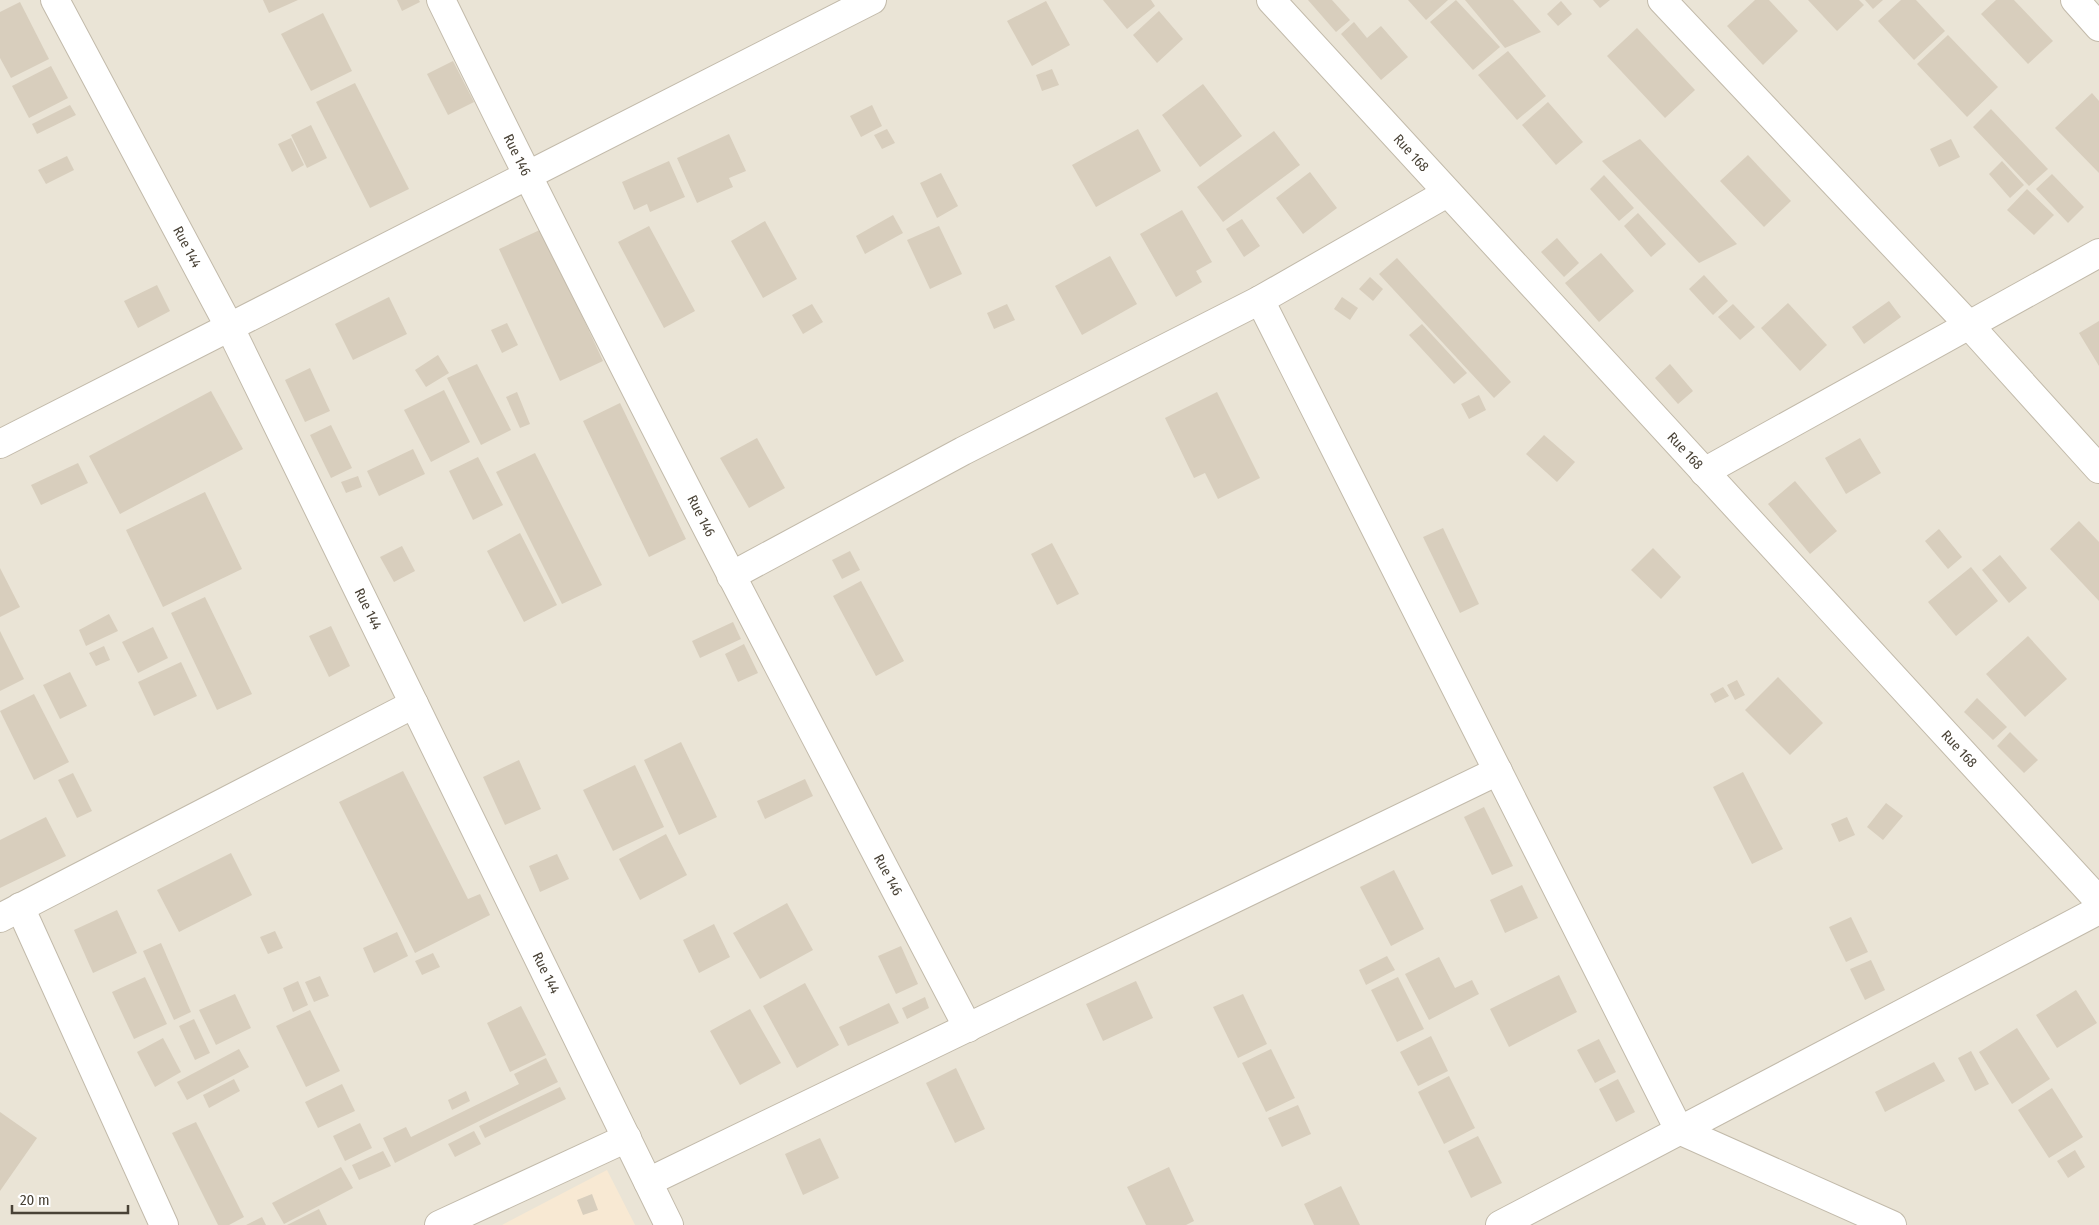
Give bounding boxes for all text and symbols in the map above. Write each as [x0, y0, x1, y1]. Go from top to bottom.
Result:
street label: Rue 146 [500, 131, 534, 179]
street label: Rue 168 [1390, 131, 1432, 175]
street label: Rue 144 [169, 224, 205, 271]
street label: Rue 168 [1664, 429, 1706, 473]
street label: Rue 146 [683, 492, 719, 540]
street label: Rue 144 [351, 585, 385, 633]
street label: Rue 168 [1938, 727, 1980, 771]
street label: Rue 146 [870, 851, 906, 899]
street label: Rue 144 [529, 949, 563, 997]
scale bar [12, 1182, 129, 1214]
text: 20 m [20, 1191, 50, 1209]

